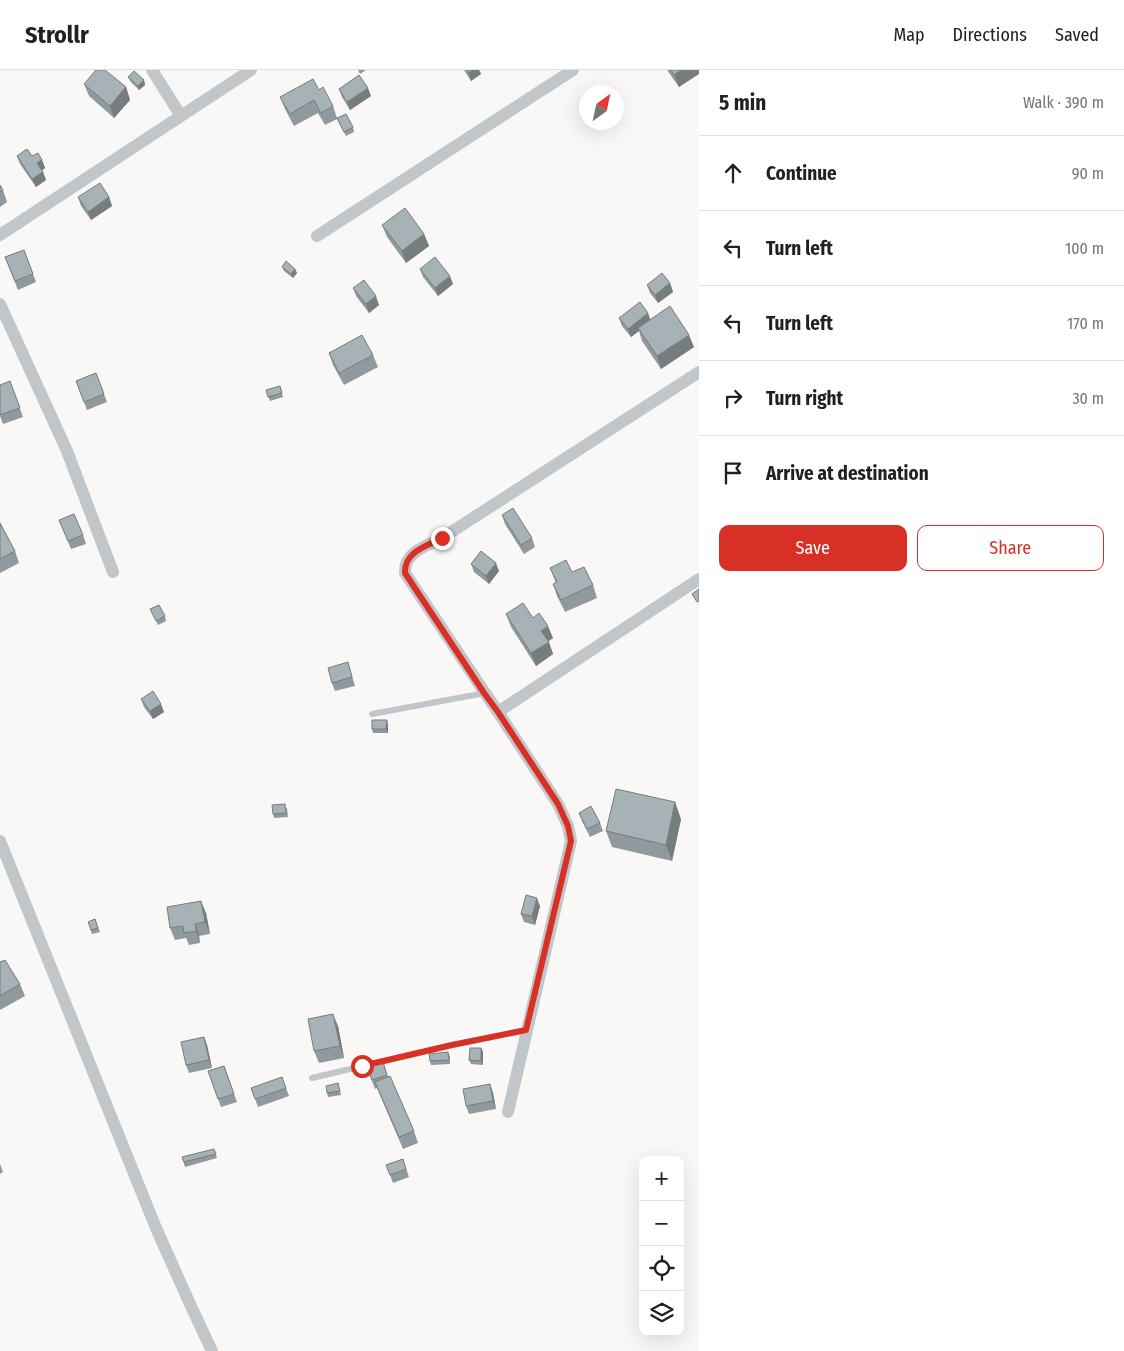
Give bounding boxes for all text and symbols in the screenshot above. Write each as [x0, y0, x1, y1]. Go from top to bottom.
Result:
text: Strollr [25, 21, 89, 49]
text: Map [893, 24, 925, 46]
text: Directions [953, 24, 1027, 46]
text: Saved [1055, 24, 1099, 46]
north arrow [579, 85, 624, 130]
text: 5 min [719, 90, 766, 116]
text: Walk · 390 m [1023, 93, 1104, 112]
icon: ahead [719, 159, 747, 187]
text: Continue [766, 162, 837, 185]
text: 90 m [1072, 164, 1104, 183]
icon: left [719, 234, 747, 262]
text: Turn left [766, 237, 833, 260]
text: 100 m [1065, 239, 1104, 258]
icon: left [719, 309, 747, 337]
text: Turn left [766, 312, 833, 335]
text: 170 m [1067, 314, 1104, 333]
icon: right [719, 384, 747, 412]
text: Turn right [766, 387, 843, 410]
text: 30 m [1072, 389, 1104, 408]
icon: arrive [719, 459, 747, 487]
text: Arrive at destination [766, 462, 929, 485]
button: Save [719, 525, 907, 571]
button: Share [917, 525, 1104, 571]
route end [431, 527, 454, 550]
route start [351, 1055, 374, 1078]
map controls [639, 1156, 684, 1336]
button: + [639, 1156, 684, 1201]
button: − [639, 1201, 684, 1246]
button: locate [639, 1246, 684, 1291]
button: layers [639, 1291, 684, 1336]

